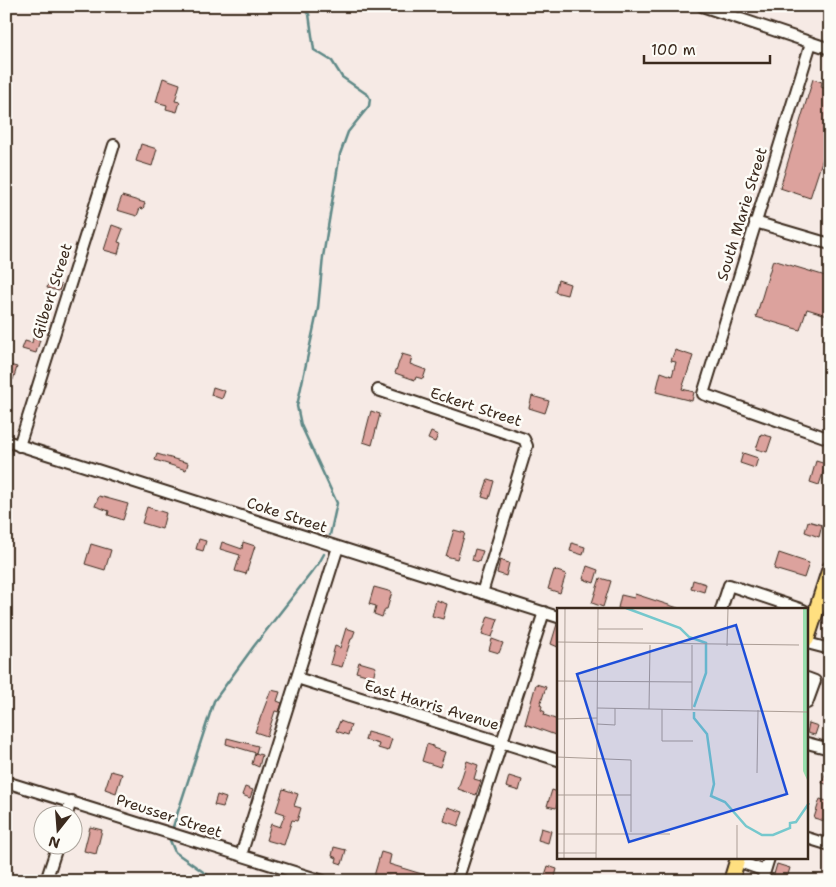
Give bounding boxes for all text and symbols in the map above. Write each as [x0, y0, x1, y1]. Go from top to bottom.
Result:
scale bar [644, 32, 770, 64]
text: 100 m [651, 40, 696, 60]
street label: South Marie Street [712, 145, 772, 283]
street label: Gilbert Street [27, 241, 77, 341]
street label: Eckert Street [428, 383, 524, 431]
street label: Coke Street [244, 493, 330, 537]
inset map [557, 608, 808, 860]
street label: East Harris Avenue [362, 675, 502, 735]
street label: Preusser Street [113, 789, 225, 843]
north arrow [32, 804, 82, 854]
text: N [46, 832, 62, 853]

